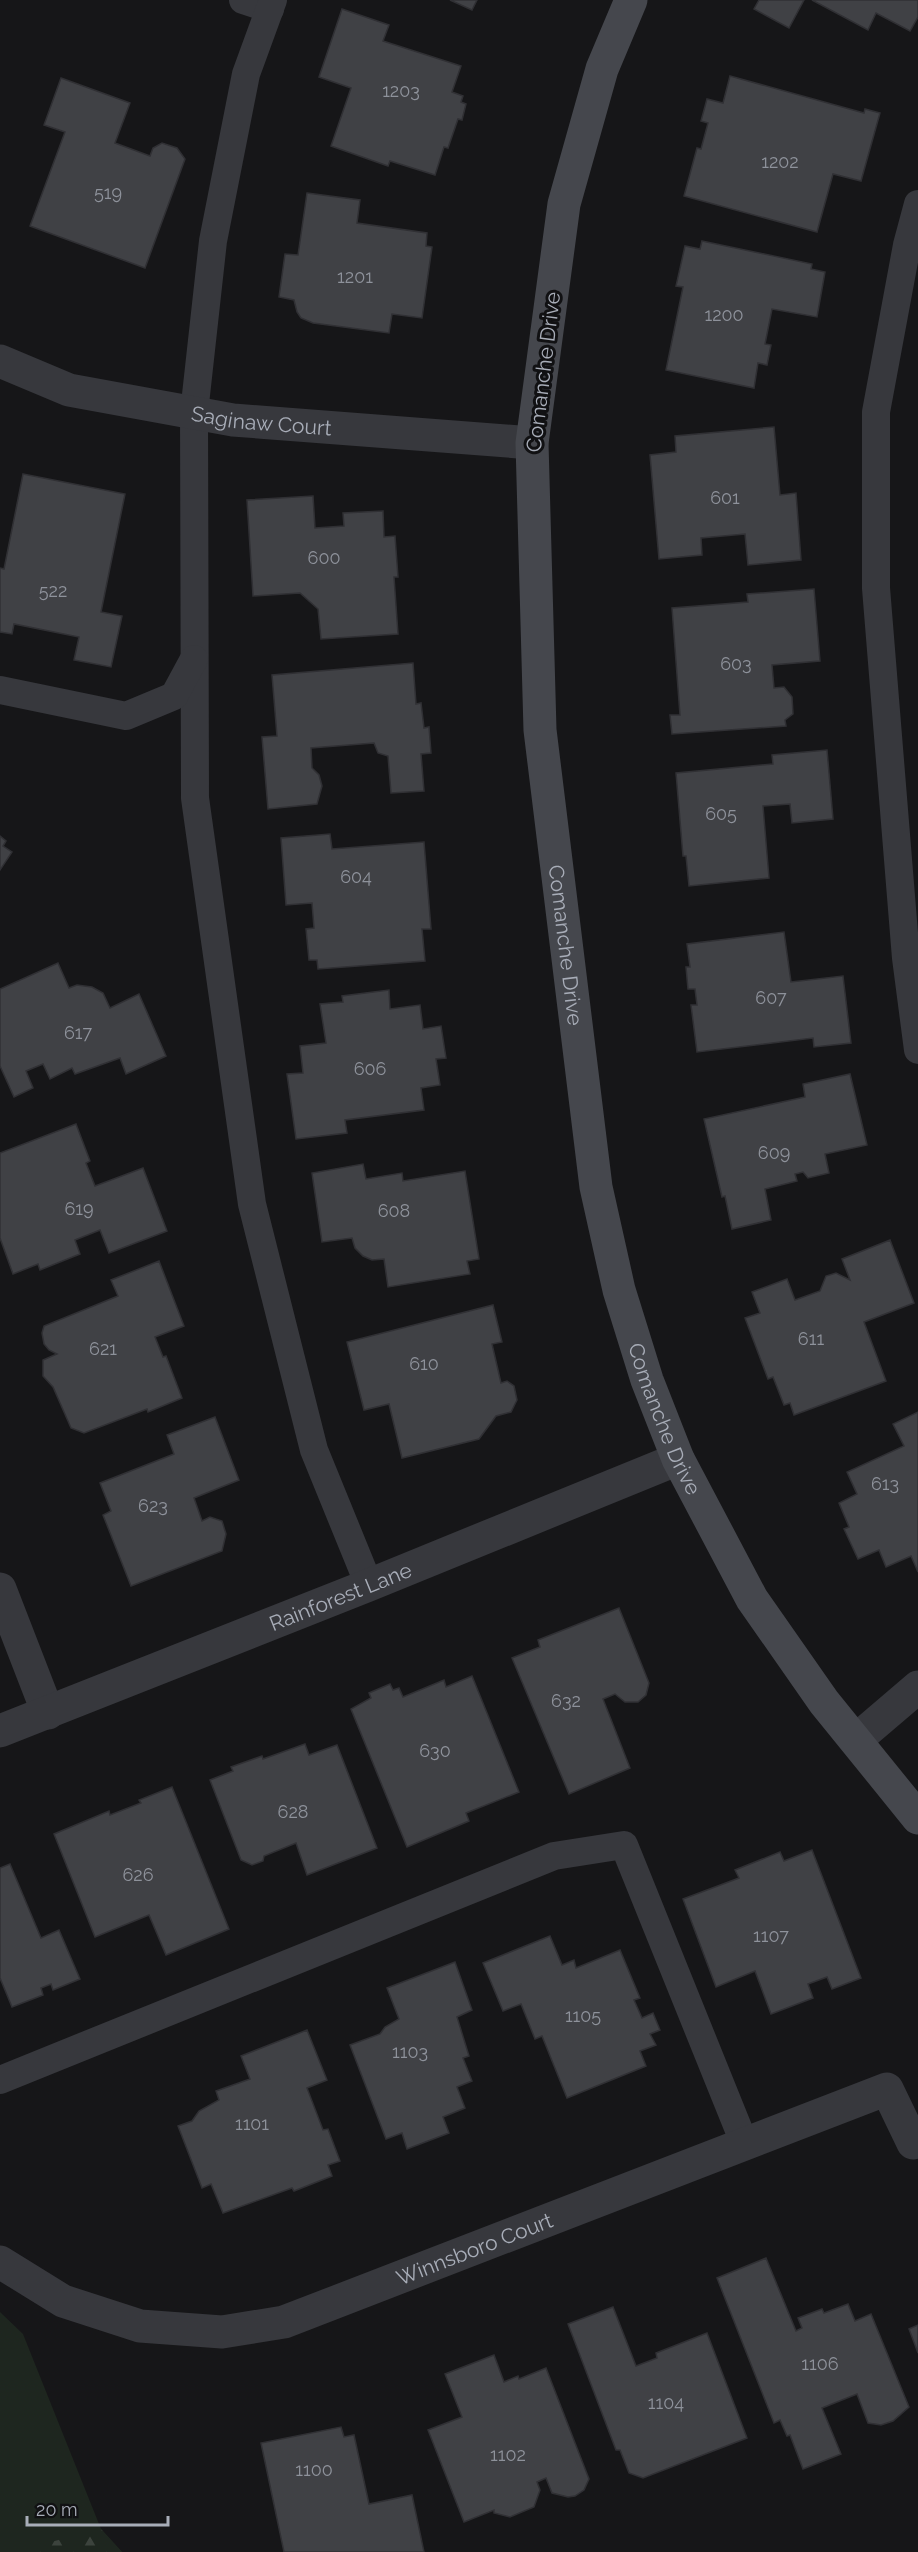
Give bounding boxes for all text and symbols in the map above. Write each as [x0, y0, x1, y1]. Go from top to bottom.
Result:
house number: 1203 [382, 80, 420, 101]
house number: 1202 [761, 151, 799, 172]
house number: 519 [94, 182, 122, 203]
house number: 1201 [337, 266, 373, 287]
street label: Comanche Drive [521, 290, 565, 454]
house number: 1200 [704, 304, 744, 325]
street label: Saginaw Court [189, 400, 332, 440]
house number: 601 [710, 487, 740, 508]
house number: 600 [308, 547, 340, 568]
house number: 522 [39, 580, 67, 601]
house number: 603 [720, 653, 752, 674]
house number: 605 [705, 803, 737, 824]
street label: Comanche Drive [544, 863, 589, 1027]
house number: 604 [340, 866, 372, 887]
house number: 607 [755, 987, 787, 1008]
house number: 617 [64, 1022, 92, 1043]
house number: 606 [354, 1058, 387, 1079]
house number: 609 [758, 1142, 790, 1163]
house number: 619 [64, 1198, 94, 1219]
house number: 608 [378, 1200, 410, 1221]
house number: 611 [798, 1328, 824, 1349]
house number: 621 [89, 1338, 117, 1359]
street label: Comanche Drive [624, 1340, 707, 1499]
house number: 610 [409, 1353, 439, 1374]
house number: 613 [871, 1473, 899, 1494]
house number: 623 [138, 1495, 168, 1516]
street label: Rainforest Lane [266, 1557, 415, 1636]
house number: 632 [551, 1690, 581, 1711]
house number: 630 [419, 1740, 451, 1761]
house number: 628 [278, 1801, 308, 1822]
house number: 626 [122, 1864, 154, 1885]
house number: 1107 [753, 1925, 789, 1946]
house number: 1105 [565, 2005, 601, 2026]
house number: 1103 [392, 2041, 428, 2062]
house number: 1101 [235, 2113, 269, 2134]
street label: Winnsboro Court [393, 2207, 556, 2290]
house number: 1106 [801, 2353, 839, 2374]
house number: 1104 [648, 2392, 684, 2413]
house number: 1102 [490, 2444, 526, 2465]
house number: 1100 [295, 2459, 333, 2480]
scale bar [27, 2489, 168, 2527]
text: 20 m [36, 2499, 78, 2520]

